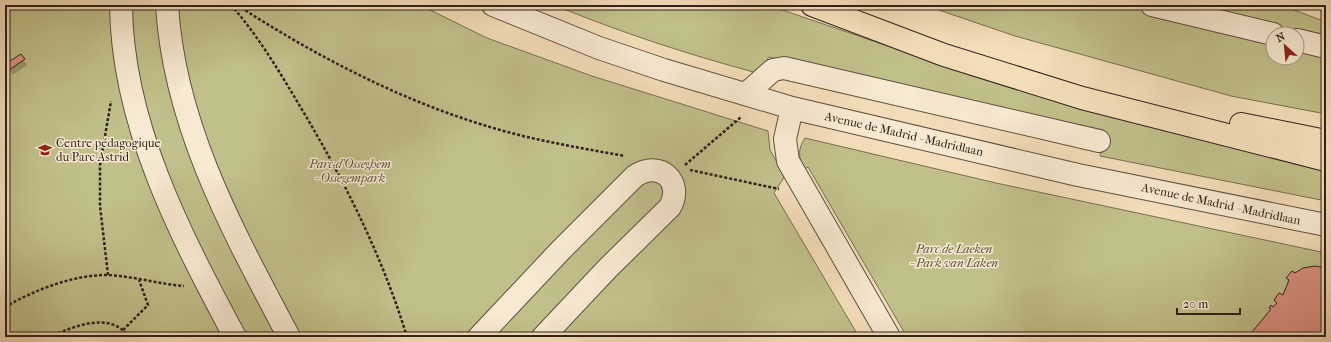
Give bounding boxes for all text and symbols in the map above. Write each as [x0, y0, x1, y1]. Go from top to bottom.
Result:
north arrow [1265, 26, 1305, 66]
text: N [1274, 30, 1288, 45]
street label: Avenue de Madrid - Madridlaan [822, 109, 985, 159]
place label: Centre pédagogique du Parc Astrid [56, 136, 161, 164]
school or university icon: Centre pédagogique du Parc Astrid [37, 142, 53, 158]
park label: Parc d'Osseghem - Ossegempark [308, 157, 391, 185]
street label: Avenue de Madrid - Madridlaan [1139, 180, 1302, 228]
park label: Parc de Laeken - Park van Laken [910, 242, 998, 270]
scale bar [1177, 290, 1240, 316]
text: 20 m [1183, 297, 1208, 311]

